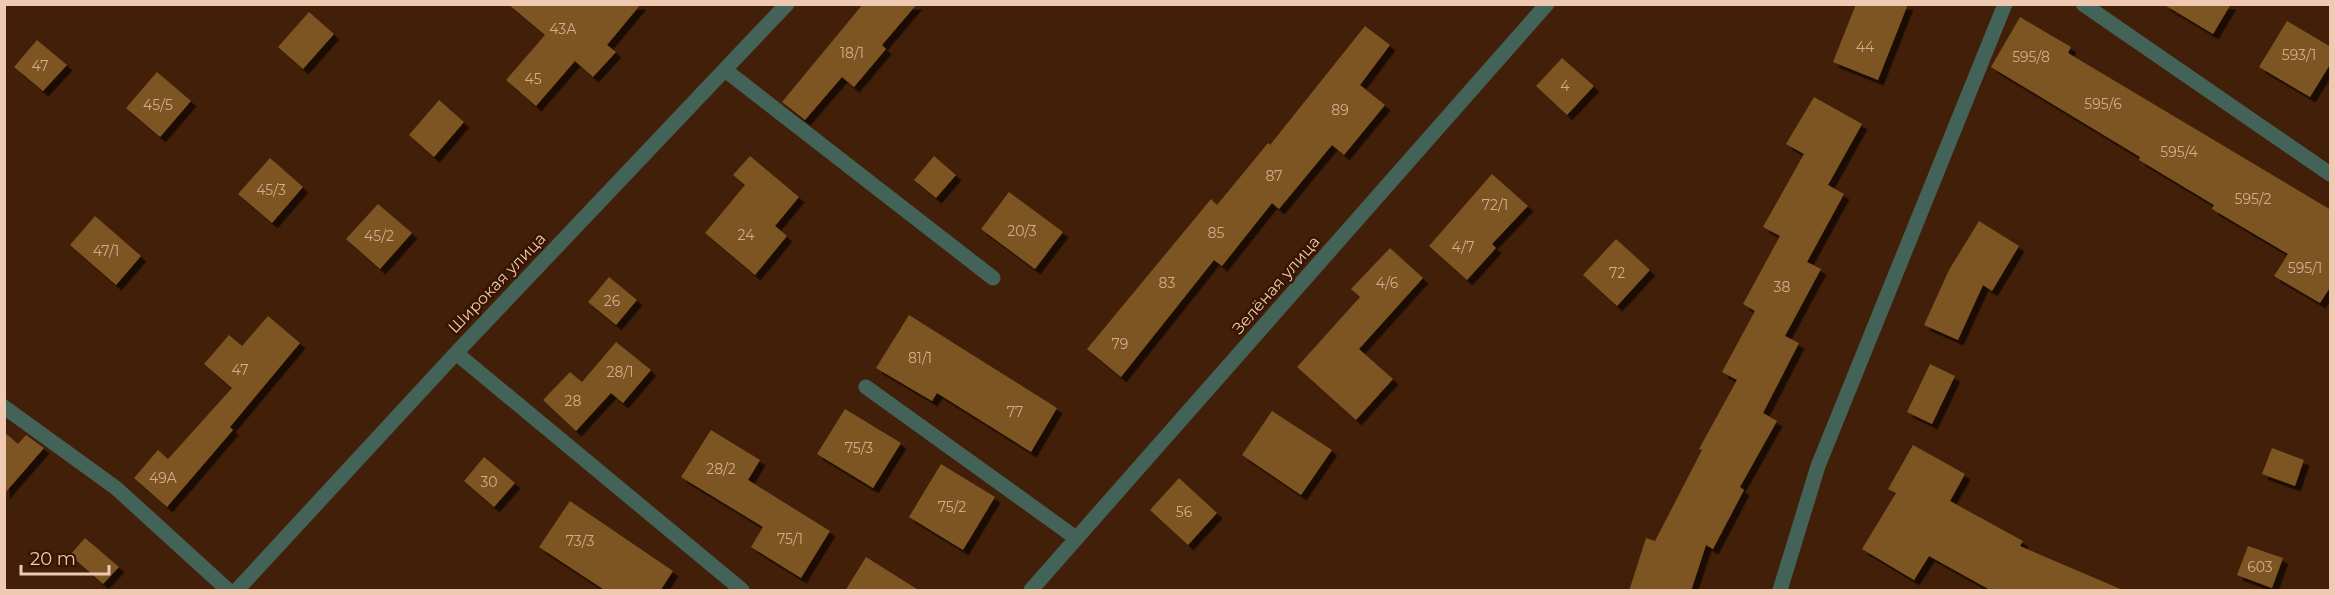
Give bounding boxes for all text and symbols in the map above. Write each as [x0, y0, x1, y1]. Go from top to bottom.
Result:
house number: 43А [549, 20, 577, 38]
house number: 44 [1856, 38, 1875, 56]
house number: 18/1 [840, 44, 864, 62]
house number: 593/1 [2282, 46, 2316, 64]
house number: 595/8 [2012, 48, 2050, 66]
house number: 47 [32, 57, 48, 75]
house number: 45 [524, 70, 542, 88]
house number: 4 [1560, 77, 1570, 95]
house number: 595/6 [2084, 95, 2122, 113]
house number: 45/5 [143, 96, 173, 114]
house number: 89 [1331, 101, 1349, 119]
house number: 595/4 [2160, 143, 2198, 161]
house number: 87 [1265, 167, 1283, 185]
house number: 45/3 [256, 181, 286, 199]
house number: 595/2 [2234, 190, 2272, 208]
house number: 72/1 [1482, 196, 1508, 214]
house number: 20/3 [1007, 222, 1037, 240]
house number: 85 [1208, 224, 1225, 242]
house number: 24 [738, 226, 755, 244]
house number: 45/2 [364, 227, 394, 245]
street label: Широкая улица [444, 229, 550, 337]
street label: Зелёная улица [1228, 232, 1324, 338]
house number: 4/7 [1452, 238, 1474, 256]
house number: 47/1 [93, 242, 119, 260]
house number: 595/1 [2288, 259, 2322, 277]
house number: 72 [1609, 264, 1625, 282]
house number: 83 [1159, 274, 1176, 292]
house number: 4/6 [1376, 274, 1399, 292]
house number: 38 [1774, 278, 1790, 296]
house number: 26 [604, 292, 621, 310]
house number: 79 [1112, 335, 1128, 353]
house number: 81/1 [908, 349, 932, 367]
house number: 47 [232, 361, 248, 379]
house number: 28/1 [606, 363, 634, 381]
house number: 28 [565, 392, 582, 410]
house number: 77 [1007, 403, 1023, 421]
house number: 75/3 [845, 439, 873, 457]
house number: 28/2 [706, 460, 736, 478]
house number: 49А [149, 469, 178, 487]
house number: 30 [480, 473, 498, 491]
house number: 75/2 [938, 498, 966, 516]
house number: 56 [1176, 503, 1193, 521]
house number: 75/1 [777, 530, 803, 548]
house number: 73/3 [566, 532, 594, 550]
scale bar [21, 538, 110, 576]
text: 20 m [30, 548, 76, 570]
house number: 603 [2247, 558, 2273, 576]

